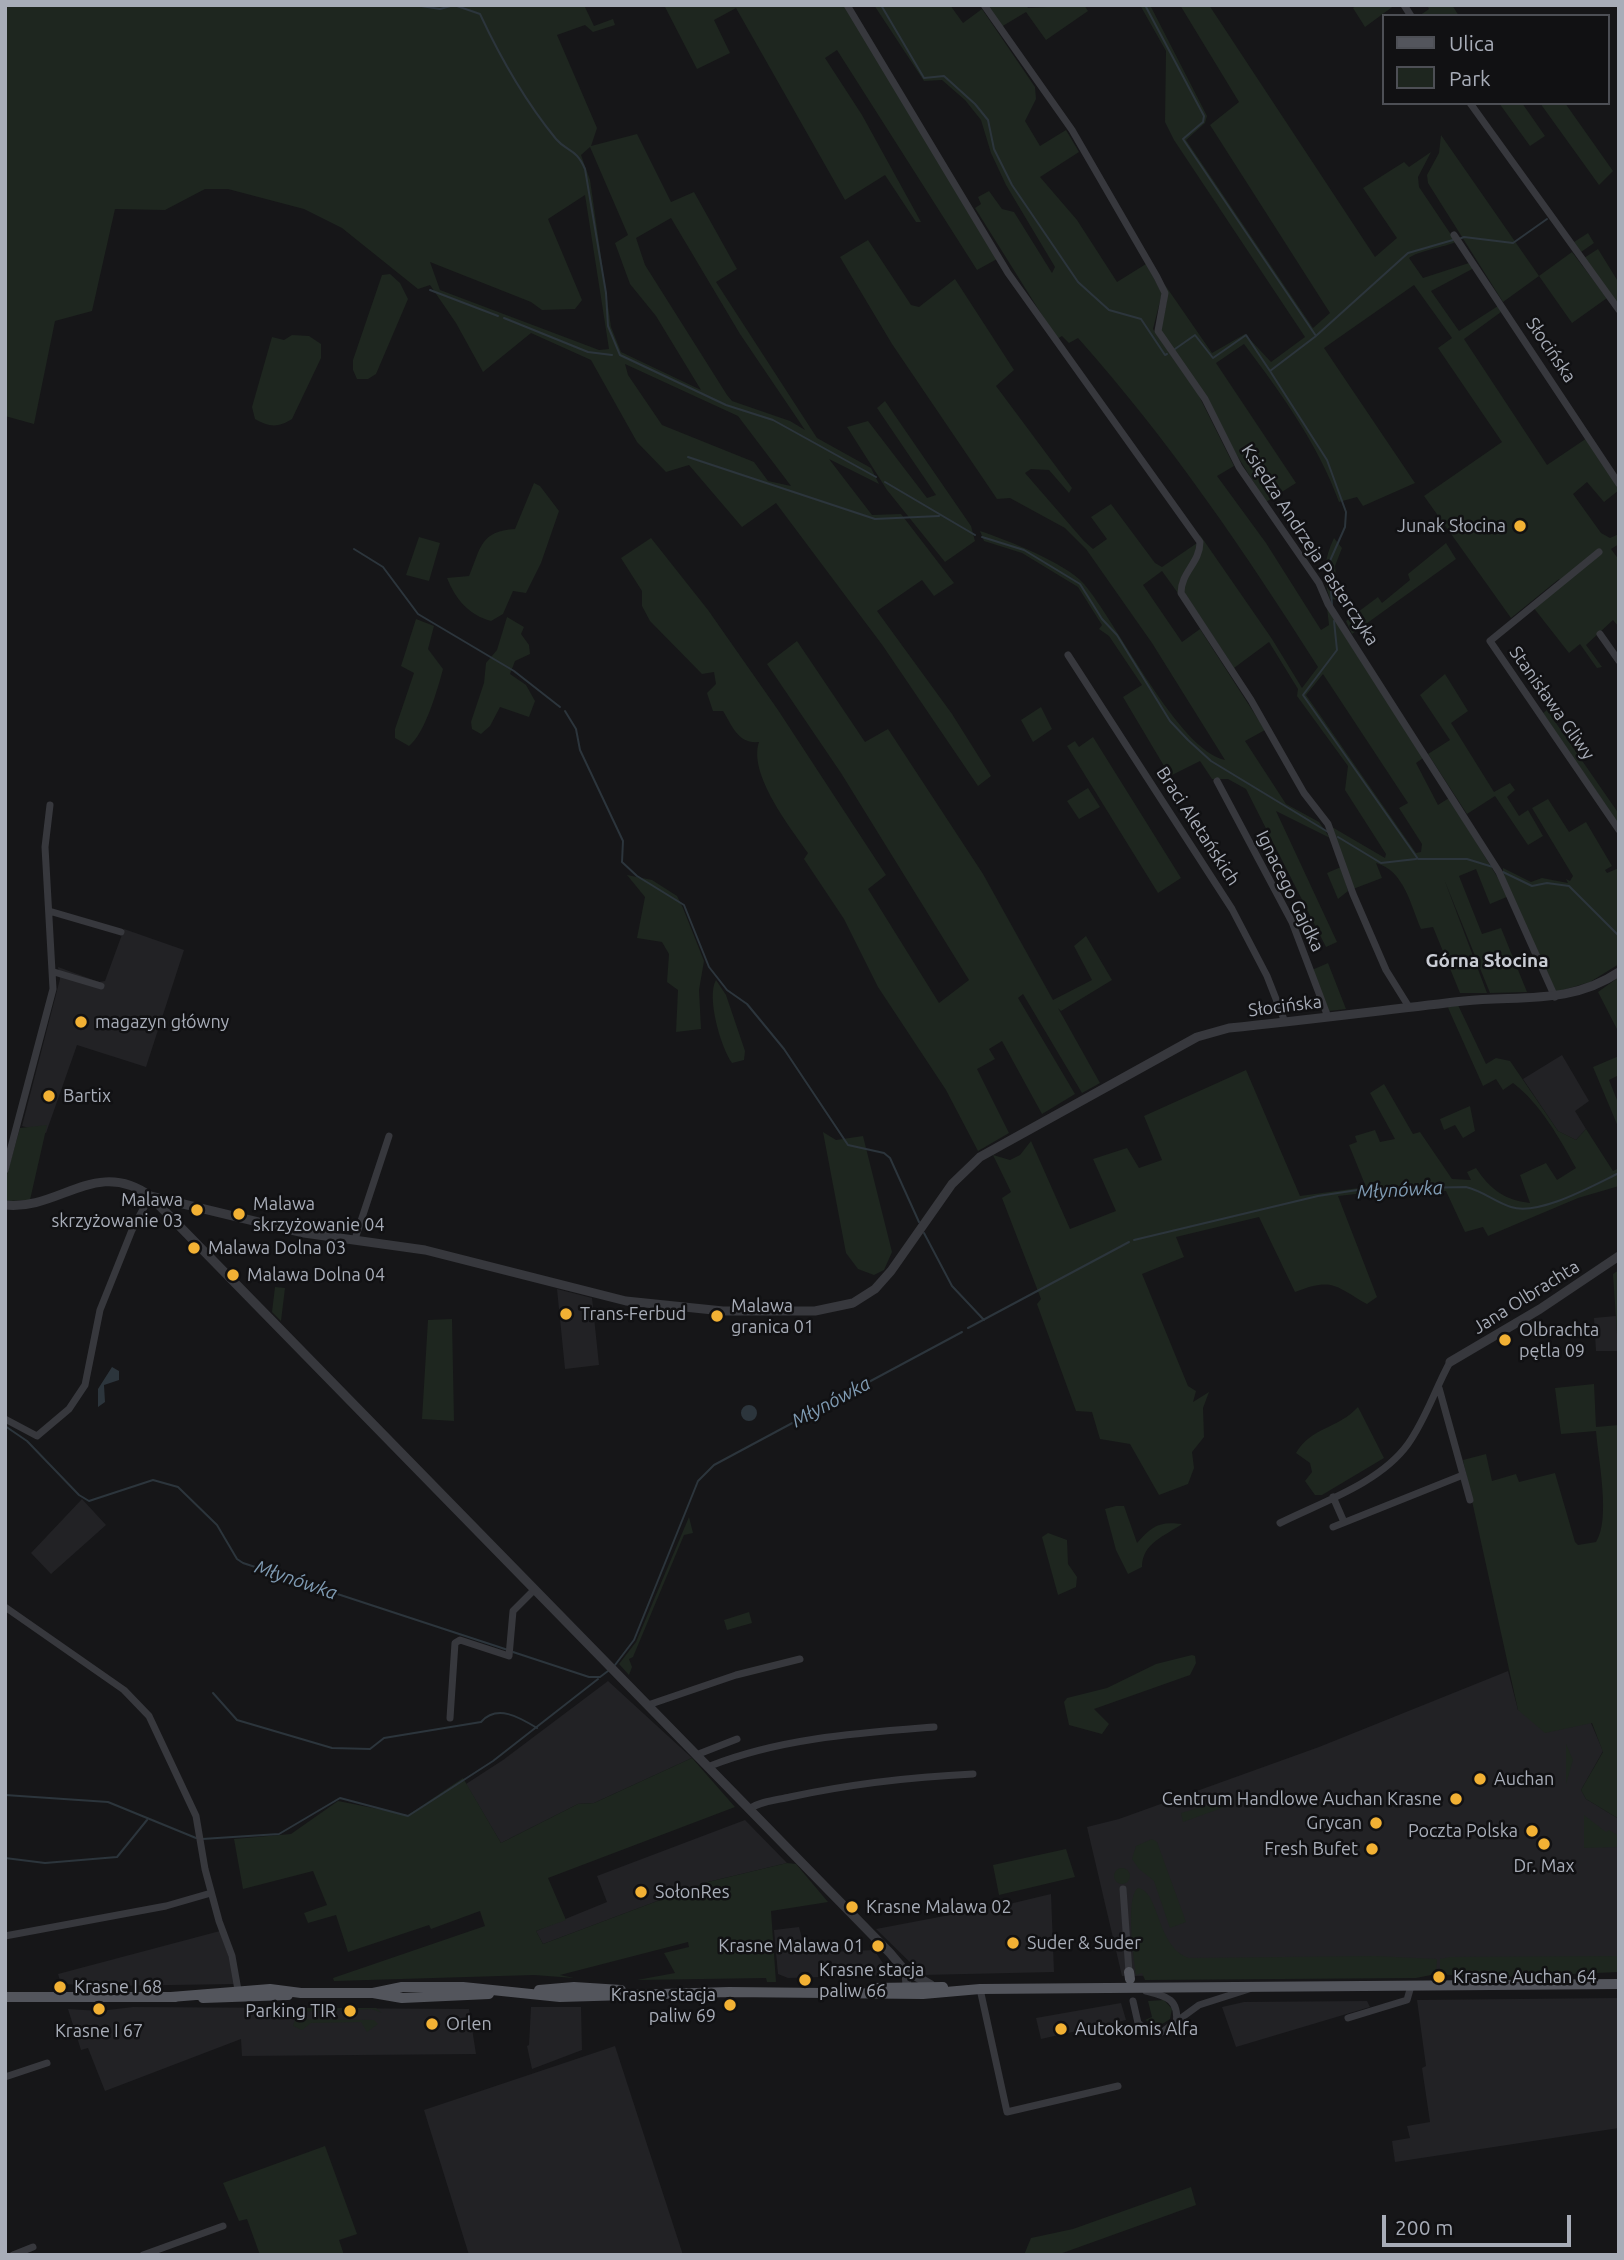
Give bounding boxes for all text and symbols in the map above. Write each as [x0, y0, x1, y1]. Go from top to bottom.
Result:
legend [1382, 14, 1610, 105]
text: Ulica [1449, 31, 1494, 55]
text: Park [1449, 66, 1491, 90]
street label: Słocińska [1521, 313, 1581, 387]
street label: Księdza Andrzeja Pasterczyka [1237, 440, 1383, 650]
place label: Junak Słocina [1397, 515, 1506, 537]
marker: Junak Słocina [1512, 518, 1528, 534]
street label: Stanisława Gliwy [1505, 642, 1599, 764]
street label: Braci Aletańskich [1152, 763, 1244, 889]
street label: Ignacego Gajdka [1251, 827, 1329, 955]
district label: Górna Słocina [1425, 950, 1549, 972]
street label: Słocińska [1247, 991, 1323, 1021]
place label: magazyn główny [95, 1011, 229, 1033]
marker: magazyn główny [73, 1014, 89, 1030]
place label: Bartix [63, 1085, 111, 1107]
marker: Bartix [41, 1088, 57, 1104]
water label: Młynówka [1357, 1176, 1443, 1204]
place label: Malawa skrzyżowanie 03 [51, 1189, 183, 1232]
place label: Malawa skrzyżowanie 04 [253, 1193, 385, 1236]
marker: Malawa skrzyżowanie 03 [189, 1202, 205, 1218]
marker: Malawa skrzyżowanie 04 [231, 1206, 247, 1222]
place label: Malawa Dolna 03 [208, 1237, 346, 1259]
marker: Malawa Dolna 03 [186, 1240, 202, 1256]
street label: Jana Olbrachta [1469, 1256, 1583, 1338]
place label: Malawa Dolna 04 [247, 1264, 385, 1286]
marker: Malawa Dolna 04 [225, 1267, 241, 1283]
place label: Malawa granica 01 [731, 1295, 814, 1338]
place label: Trans-Ferbud [580, 1303, 686, 1325]
marker: Trans-Ferbud [558, 1306, 574, 1322]
marker: Malawa granica 01 [709, 1308, 725, 1324]
place label: Olbrachta pętla 09 [1519, 1319, 1599, 1362]
marker: Olbrachta pętla 09 [1497, 1332, 1513, 1348]
water label: Młynówka [788, 1372, 874, 1432]
water label: Młynówka [252, 1555, 340, 1605]
place label: Auchan [1494, 1768, 1554, 1790]
marker: Auchan [1472, 1771, 1488, 1787]
place label: Centrum Handlowe Auchan Krasne [1162, 1788, 1442, 1810]
marker: Centrum Handlowe Auchan Krasne [1448, 1791, 1464, 1807]
place label: Grycan [1306, 1812, 1362, 1834]
marker: Grycan [1368, 1815, 1384, 1831]
place label: Poczta Polska [1408, 1820, 1518, 1842]
marker: Poczta Polska [1524, 1823, 1540, 1839]
marker: Dr. Max [1536, 1836, 1552, 1852]
place label: Fresh Bufet [1264, 1838, 1358, 1860]
marker: Fresh Bufet [1364, 1841, 1380, 1857]
place label: Dr. Max [1513, 1855, 1575, 1877]
place label: SołonRes [655, 1881, 730, 1903]
marker: SołonRes [633, 1884, 649, 1900]
place label: Krasne Malawa 02 [866, 1896, 1012, 1918]
marker: Krasne Malawa 02 [844, 1899, 860, 1915]
place label: Suder & Suder [1027, 1932, 1141, 1954]
place label: Krasne Malawa 01 [718, 1935, 864, 1957]
marker: Suder & Suder [1005, 1935, 1021, 1951]
marker: Krasne Malawa 01 [870, 1938, 886, 1954]
place label: Krasne stacja paliw 66 [819, 1959, 924, 2002]
place label: Krasne Auchan 64 [1453, 1966, 1597, 1988]
marker: Krasne Auchan 64 [1431, 1969, 1447, 1985]
marker: Krasne stacja paliw 66 [797, 1972, 813, 1988]
place label: Krasne I 68 [74, 1976, 162, 1998]
marker: Krasne I 68 [52, 1979, 68, 1995]
place label: Krasne stacja paliw 69 [611, 1984, 716, 2026]
marker: Krasne stacja paliw 69 [722, 1997, 738, 2013]
place label: Parking TIR [245, 2000, 336, 2022]
marker: Krasne I 67 [91, 2001, 107, 2017]
marker: Parking TIR [342, 2003, 358, 2019]
place label: Orlen [446, 2013, 492, 2035]
marker: Orlen [424, 2016, 440, 2032]
place label: Autokomis Alfa [1075, 2018, 1198, 2040]
place label: Krasne I 67 [55, 2020, 143, 2042]
marker: Autokomis Alfa [1053, 2021, 1069, 2037]
scale bar [1386, 2200, 1575, 2244]
text: 200 m [1395, 2215, 1453, 2239]

